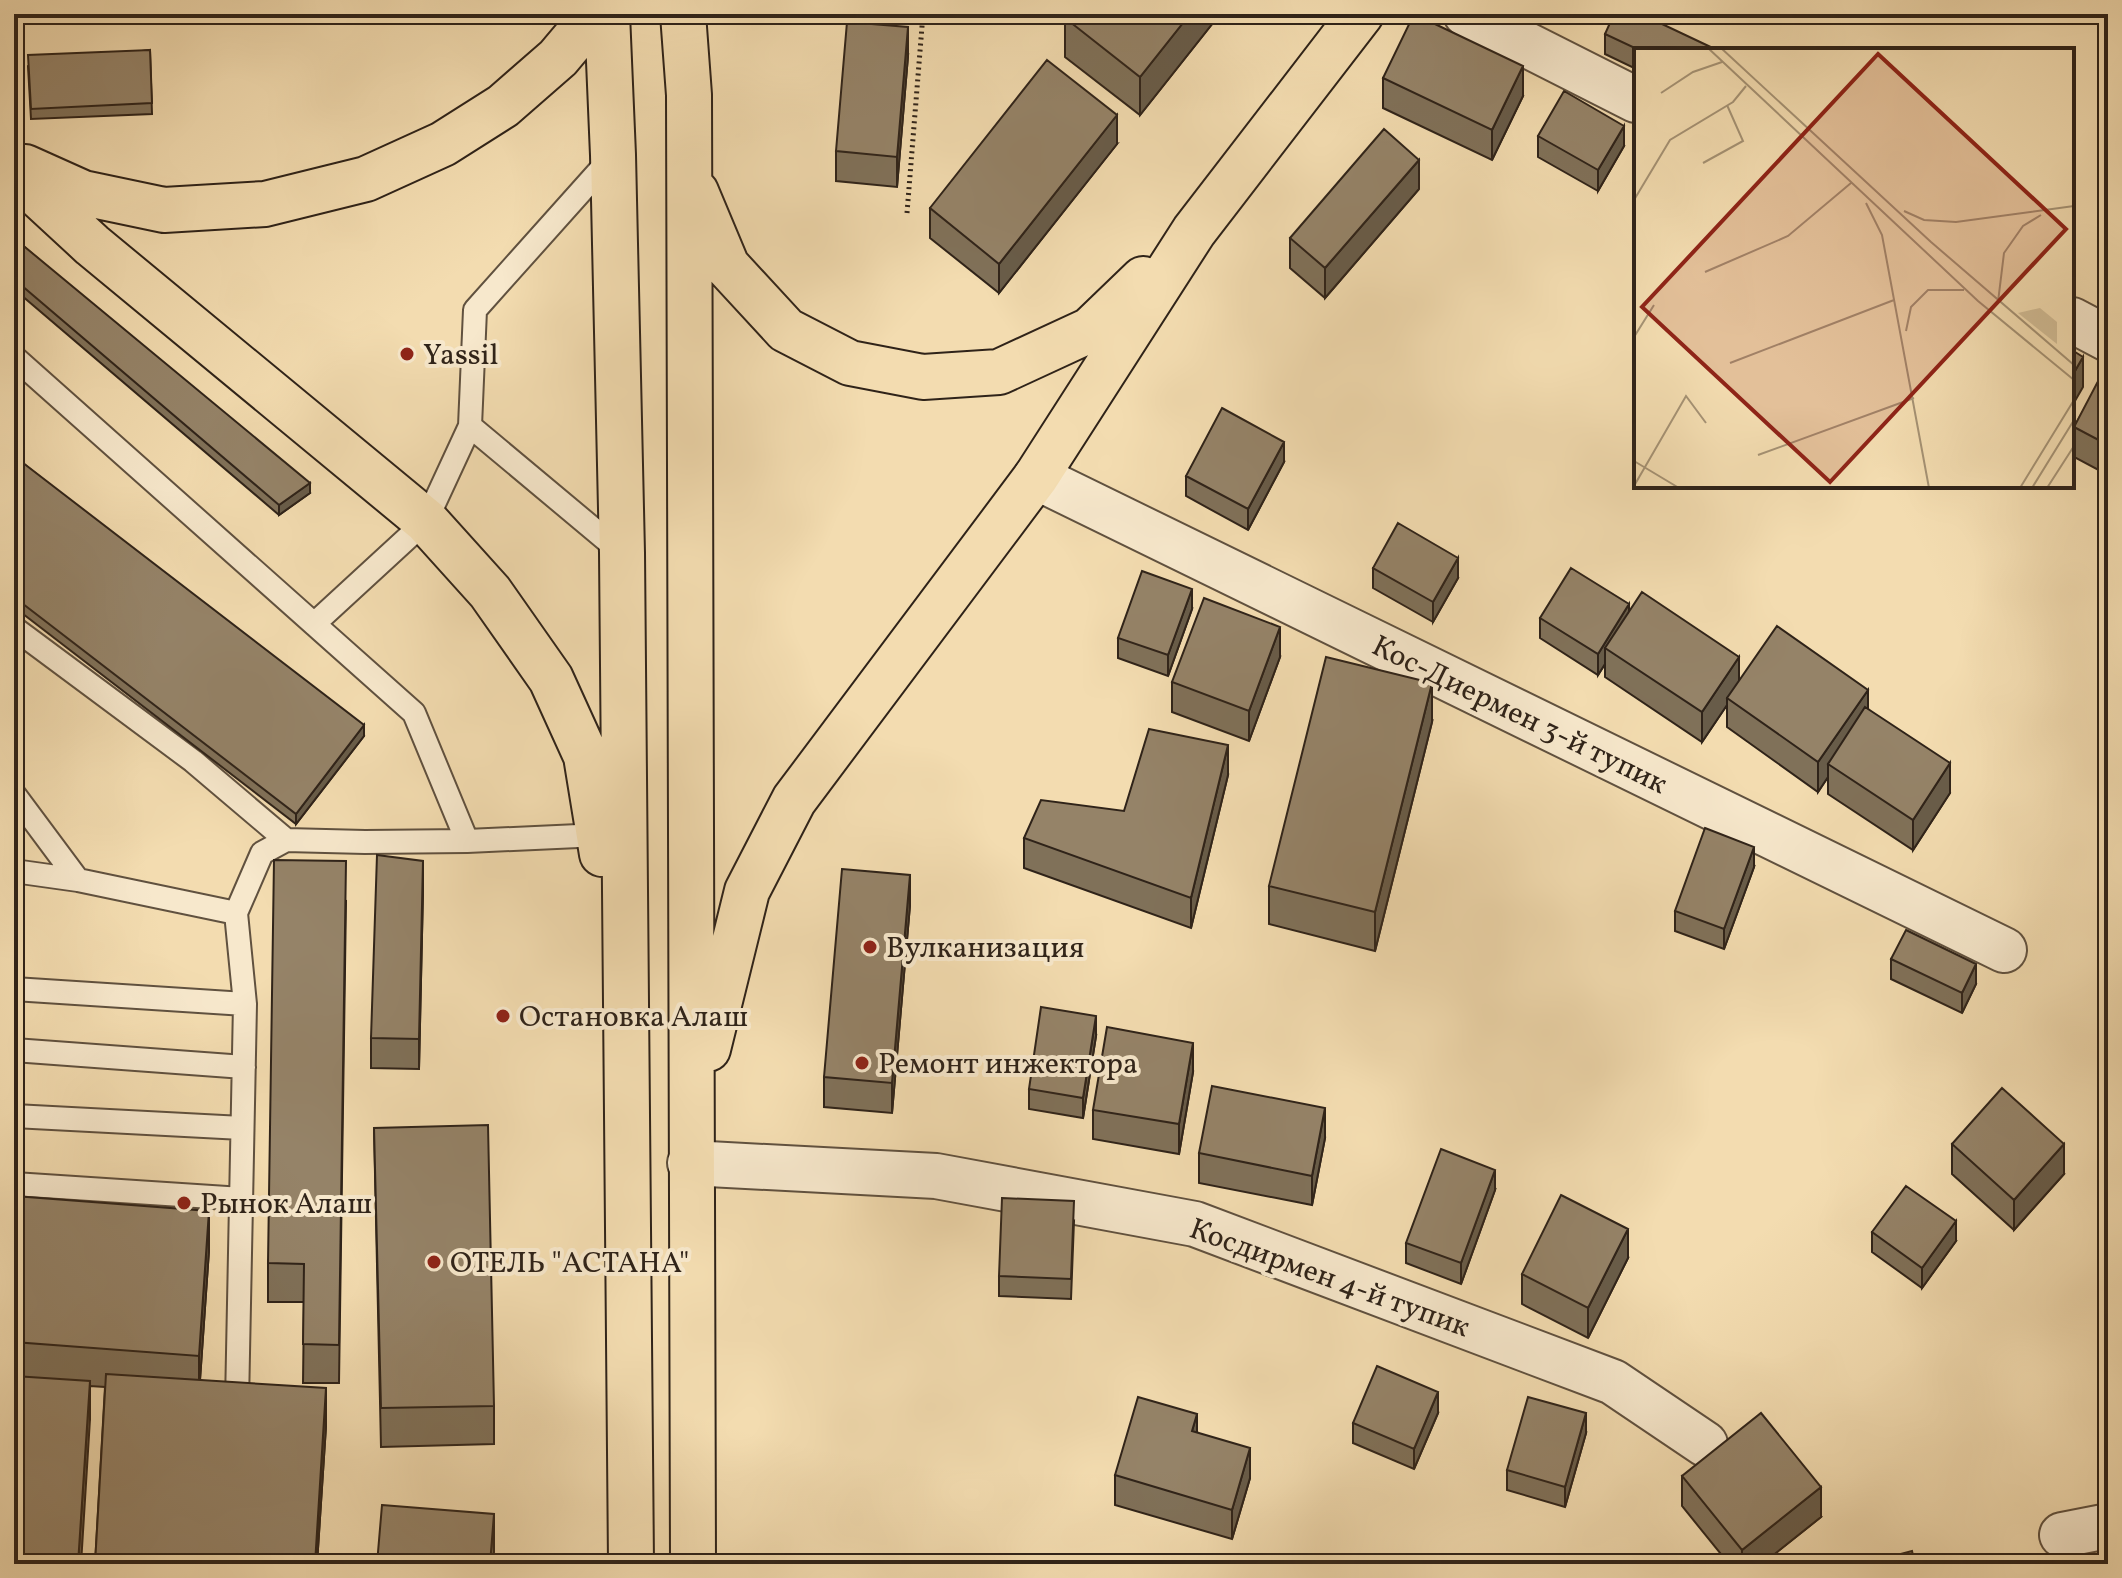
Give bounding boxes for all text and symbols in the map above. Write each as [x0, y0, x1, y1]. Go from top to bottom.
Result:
inset map [1634, 48, 2074, 488]
place label: Yassil [423, 335, 499, 377]
marker: Yassil [398, 345, 416, 363]
street label: Кос-Диермен 3-й тупик [1364, 626, 1674, 806]
place label: Вулканизация [886, 928, 1084, 970]
marker: Вулканизация [861, 938, 879, 956]
place label: Остановка Алаш [519, 997, 748, 1039]
marker: Остановка Алаш [494, 1007, 512, 1025]
place label: Ремонт инжектора [878, 1044, 1138, 1086]
marker: Ремонт инжектора [853, 1054, 871, 1072]
place label: Рынок Алаш [200, 1184, 372, 1226]
marker: Рынок Алаш [175, 1194, 193, 1212]
street label: Косдирмен 4-й тупик [1183, 1209, 1475, 1349]
place label: ОТЕЛЬ "АСТАНА" [450, 1243, 689, 1285]
marker: ОТЕЛЬ "АСТАНА" [425, 1253, 443, 1271]

